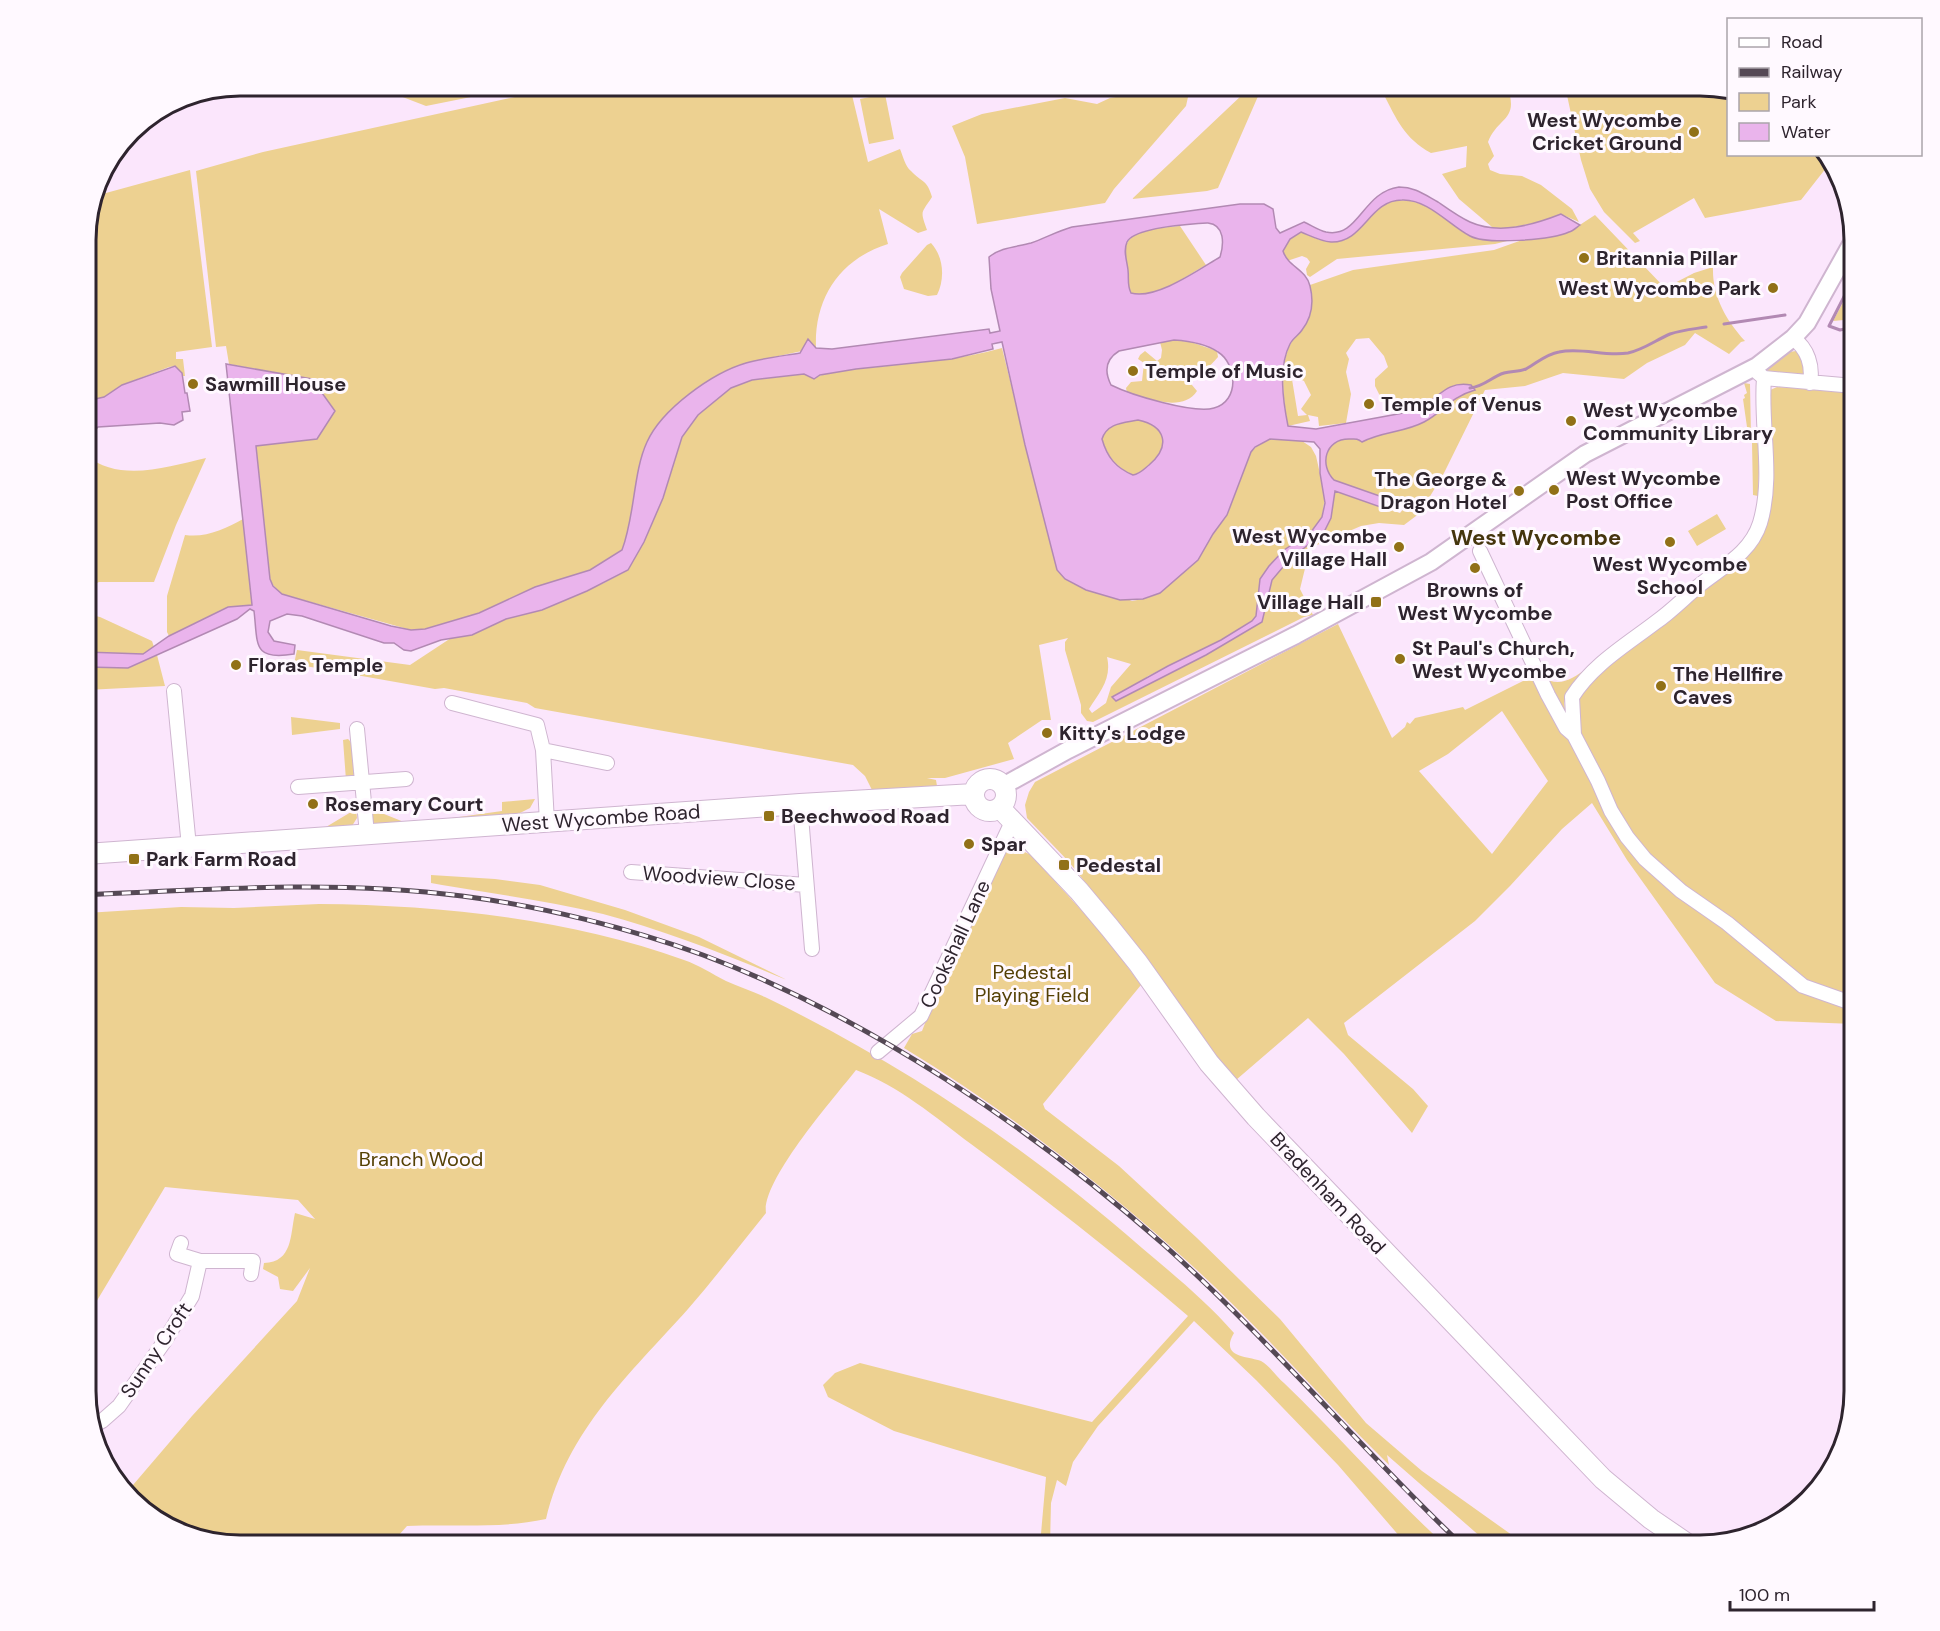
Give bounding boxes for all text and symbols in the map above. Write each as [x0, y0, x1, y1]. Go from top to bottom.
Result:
legend [1727, 18, 1922, 156]
text: Road [1781, 30, 1823, 54]
text: Railway [1781, 60, 1843, 84]
text: Park [1781, 90, 1817, 114]
place label: West Wycombe Cricket Ground [1527, 107, 1682, 156]
text: Water [1781, 120, 1831, 144]
marker: West Wycombe Cricket Ground [1687, 125, 1701, 139]
place label: Britannia Pillar [1596, 245, 1738, 271]
marker: Britannia Pillar [1577, 251, 1591, 265]
place label: West Wycombe Park [1558, 275, 1761, 301]
marker: West Wycombe Park [1766, 281, 1780, 295]
place label: Temple of Music [1145, 358, 1304, 384]
marker: Temple of Music [1126, 364, 1140, 378]
place label: Sawmill House [205, 371, 346, 397]
marker: Sawmill House [186, 377, 200, 391]
place label: Temple of Venus [1381, 391, 1542, 417]
marker: Temple of Venus [1362, 397, 1376, 411]
place label: West Wycombe Community Library [1583, 397, 1773, 446]
marker: West Wycombe Community Library [1564, 414, 1578, 428]
place label: West Wycombe Post Office [1566, 465, 1721, 514]
place label: The George & Dragon Hotel [1374, 466, 1507, 515]
marker: West Wycombe Post Office [1547, 483, 1561, 497]
marker: The George & Dragon Hotel [1512, 484, 1526, 498]
place label: West Wycombe Village Hall [1232, 523, 1387, 572]
district label: West Wycombe [1451, 523, 1621, 552]
marker: West Wycombe School [1663, 535, 1677, 549]
marker: West Wycombe Village Hall [1392, 540, 1406, 554]
place label: West Wycombe School [1593, 551, 1747, 600]
marker: Browns of West Wycombe [1468, 561, 1482, 575]
place label: Browns of West Wycombe [1398, 577, 1552, 626]
place label: Village Hall [1257, 589, 1364, 615]
marker: Village Hall [1369, 595, 1383, 609]
place label: St Paul's Church, West Wycombe [1412, 635, 1575, 684]
place label: Floras Temple [248, 652, 383, 678]
marker: St Paul's Church, West Wycombe [1393, 652, 1407, 666]
marker: Floras Temple [229, 658, 243, 672]
place label: The Hellfire Caves [1673, 661, 1783, 710]
marker: The Hellfire Caves [1654, 679, 1668, 693]
place label: Kitty's Lodge [1059, 720, 1186, 746]
marker: Kitty's Lodge [1040, 726, 1054, 740]
place label: Rosemary Court [325, 791, 484, 817]
marker: Rosemary Court [306, 797, 320, 811]
street label: West Wycombe Road [501, 798, 701, 838]
place label: Beechwood Road [781, 803, 950, 829]
marker: Beechwood Road [762, 809, 776, 823]
place label: Spar [981, 831, 1026, 857]
marker: Spar [962, 837, 976, 851]
place label: Park Farm Road [146, 846, 297, 872]
marker: Park Farm Road [127, 852, 141, 866]
place label: Pedestal [1076, 852, 1161, 878]
marker: Pedestal [1057, 858, 1071, 872]
street label: Woodview Close [642, 860, 796, 896]
street label: Cookshall Lane [914, 876, 996, 1012]
park label: Pedestal Playing Field [975, 959, 1089, 1008]
street label: Bradenham Road [1265, 1126, 1391, 1260]
park label: Branch Wood [359, 1146, 483, 1172]
street label: Sunny Croft [114, 1297, 198, 1403]
scale bar [1730, 1574, 1874, 1612]
text: 100 m [1739, 1583, 1790, 1607]

